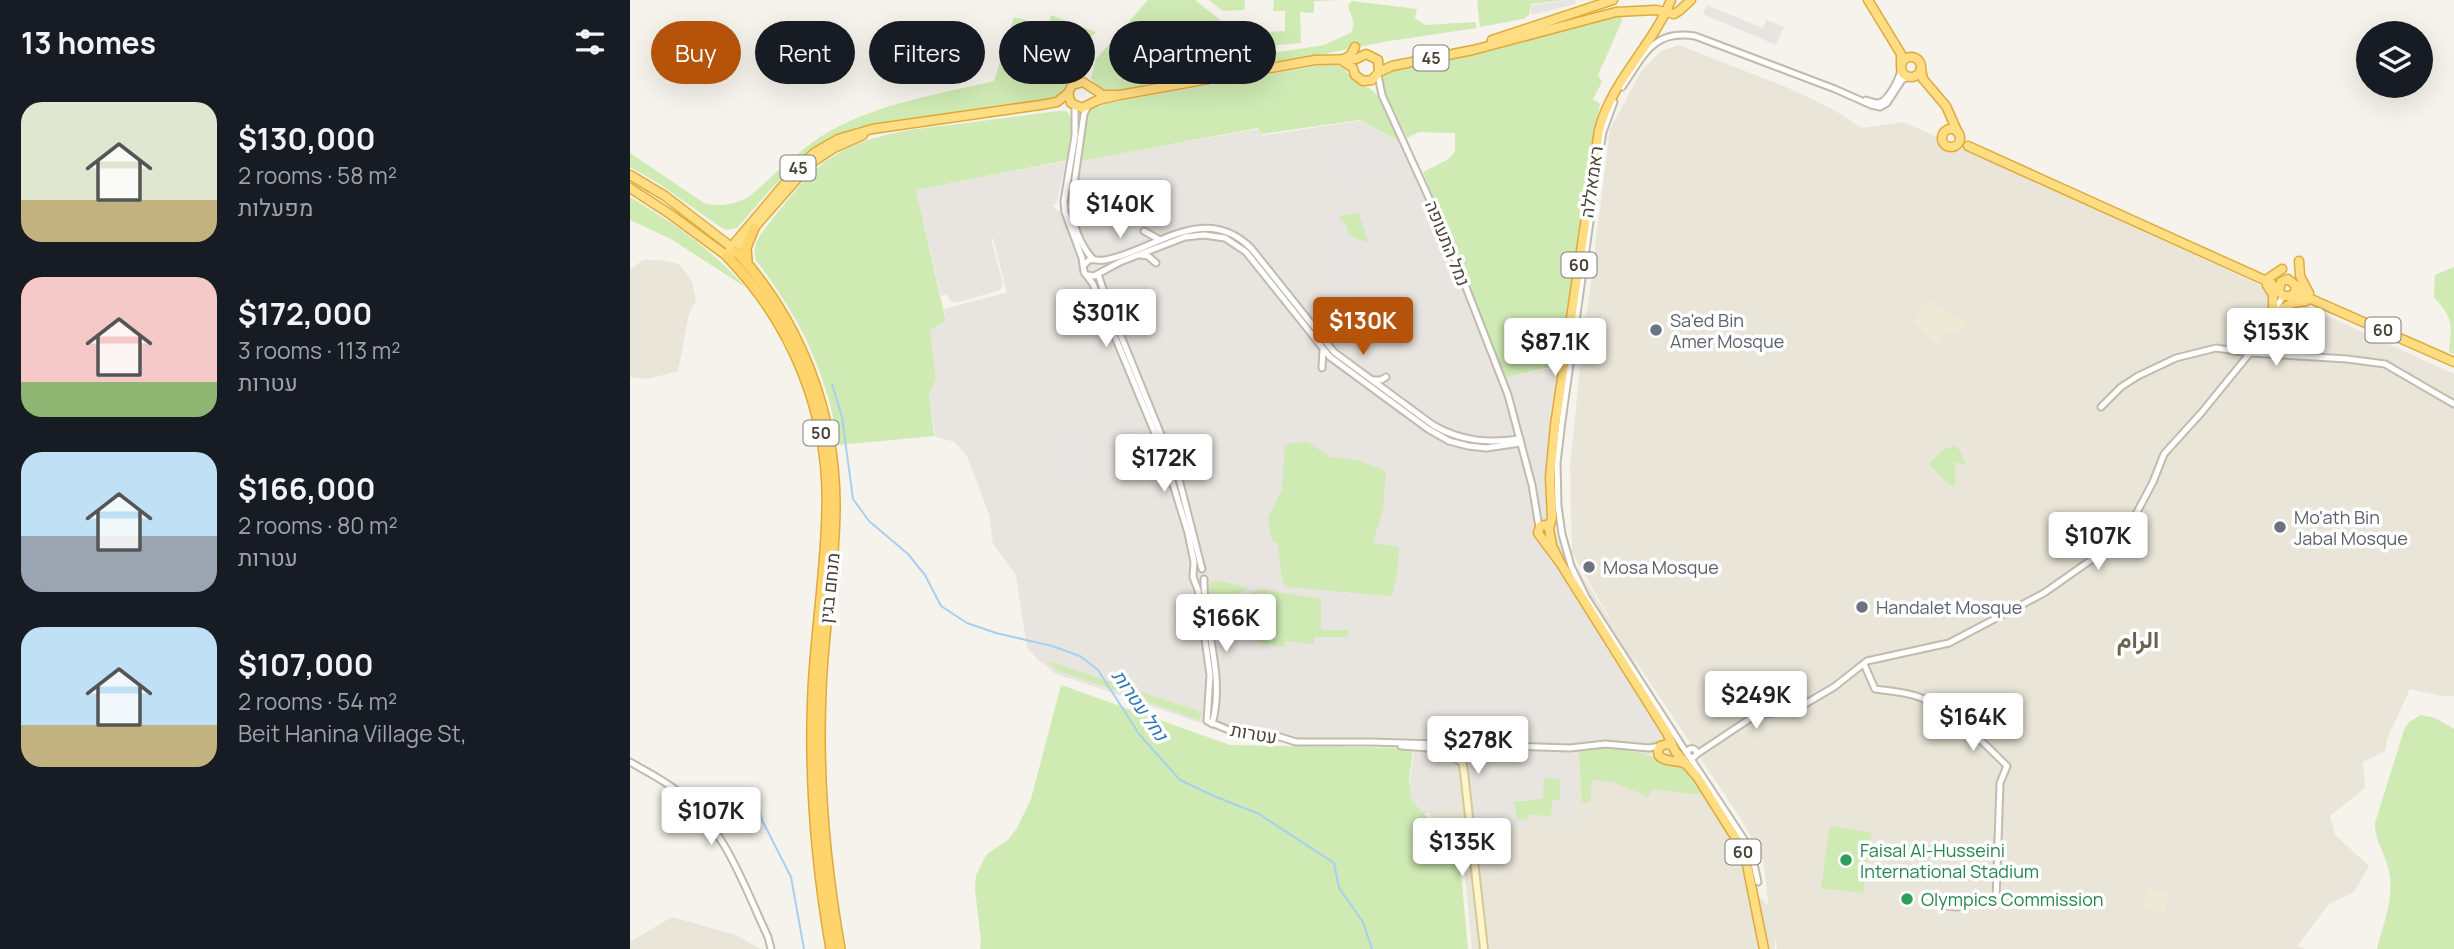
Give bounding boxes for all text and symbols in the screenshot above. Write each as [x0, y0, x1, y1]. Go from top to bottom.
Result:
chip: Buy [651, 21, 741, 84]
chip: Rent [755, 21, 855, 84]
chip: Filters [869, 21, 985, 84]
chip: New [999, 21, 1095, 84]
chip: Apartment [1109, 21, 1276, 84]
map controls [2356, 21, 2433, 98]
button: layers [2356, 21, 2433, 98]
text: 13 homes [21, 22, 156, 63]
icon: filters [571, 23, 609, 61]
road number: 45 [1414, 46, 1448, 71]
text: $130,000 [238, 118, 376, 159]
icon: home [77, 130, 161, 214]
street label: ראמאללה [1574, 144, 1608, 220]
road number: 45 [780, 156, 816, 180]
text: 2 rooms · 58 m² [238, 159, 397, 191]
pin: $140K [1071, 180, 1169, 240]
text: $140K [1086, 187, 1154, 219]
text: מפעלות [238, 191, 313, 223]
street label: נמל התעופה [1420, 197, 1476, 289]
road number: 60 [1562, 252, 1597, 278]
pin: $301K [1057, 290, 1155, 349]
text: $172,000 [238, 293, 372, 334]
text: $301K [1072, 296, 1140, 328]
pin: $130K [1314, 298, 1412, 357]
text: $130K [1329, 304, 1397, 336]
icon: home [77, 305, 161, 389]
place label: Sa'ed Bin Amer Mosque [1670, 308, 1784, 353]
pin: $153K [2227, 308, 2325, 368]
text: $153K [2243, 315, 2309, 347]
pin: $87.1K [1498, 318, 1612, 378]
road number: 60 [2366, 318, 2400, 342]
marker: Sa'ed Bin Amer Mosque [1648, 322, 1664, 338]
text: $87.1K [1520, 325, 1590, 357]
text: 3 rooms · 113 m² [238, 334, 401, 366]
text: עטרות [238, 366, 298, 398]
road number: 50 [804, 420, 838, 446]
pin: $172K [1115, 434, 1213, 494]
text: $172K [1131, 441, 1197, 473]
text: $166,000 [238, 468, 376, 509]
icon: home [77, 480, 161, 564]
place label: Mo'ath Bin Jabal Mosque [2294, 505, 2408, 550]
text: 2 rooms · 80 m² [238, 509, 398, 541]
pin: $107K [2049, 512, 2147, 572]
text: $107K [2065, 519, 2131, 551]
marker: Mo'ath Bin Jabal Mosque [2272, 519, 2288, 535]
text: עטרות [238, 541, 298, 573]
street label: מנחם בגין [813, 551, 845, 625]
place label: Mosa Mosque [1603, 555, 1719, 579]
marker: Mosa Mosque [1581, 559, 1597, 575]
pin: $166K [1177, 594, 1275, 654]
place label: Handalet Mosque [1876, 595, 2022, 619]
marker: Handalet Mosque [1854, 599, 1870, 615]
text: $166K [1192, 601, 1260, 633]
district label: الرام [2117, 622, 2159, 656]
text: $107,000 [238, 644, 374, 685]
icon: home [77, 655, 161, 739]
water label: נחל עטרות [1106, 664, 1175, 747]
pin: $249K [1707, 672, 1805, 731]
text: $249K [1721, 678, 1791, 710]
text: 2 rooms · 54 m² [238, 685, 397, 717]
pin: $164K [1924, 694, 2022, 753]
text: $164K [1939, 700, 2007, 732]
pin: $278K [1429, 716, 1527, 776]
text: Beit Hanina Village St, [238, 717, 467, 749]
street label: עטרות [1229, 717, 1279, 749]
text: $278K [1443, 723, 1513, 755]
pin: $107K [662, 788, 760, 847]
text: $107K [678, 794, 744, 826]
pin: $135K [1413, 818, 1511, 878]
text: $135K [1429, 825, 1495, 857]
place label: Faisal Al-Husseini International Stadium [1860, 838, 2039, 883]
road number: 60 [1726, 839, 1760, 864]
marker: Faisal Al-Husseini International Stadium [1838, 852, 1854, 868]
place label: Olympics Commission [1921, 887, 2104, 911]
marker: Olympics Commission [1899, 891, 1915, 907]

